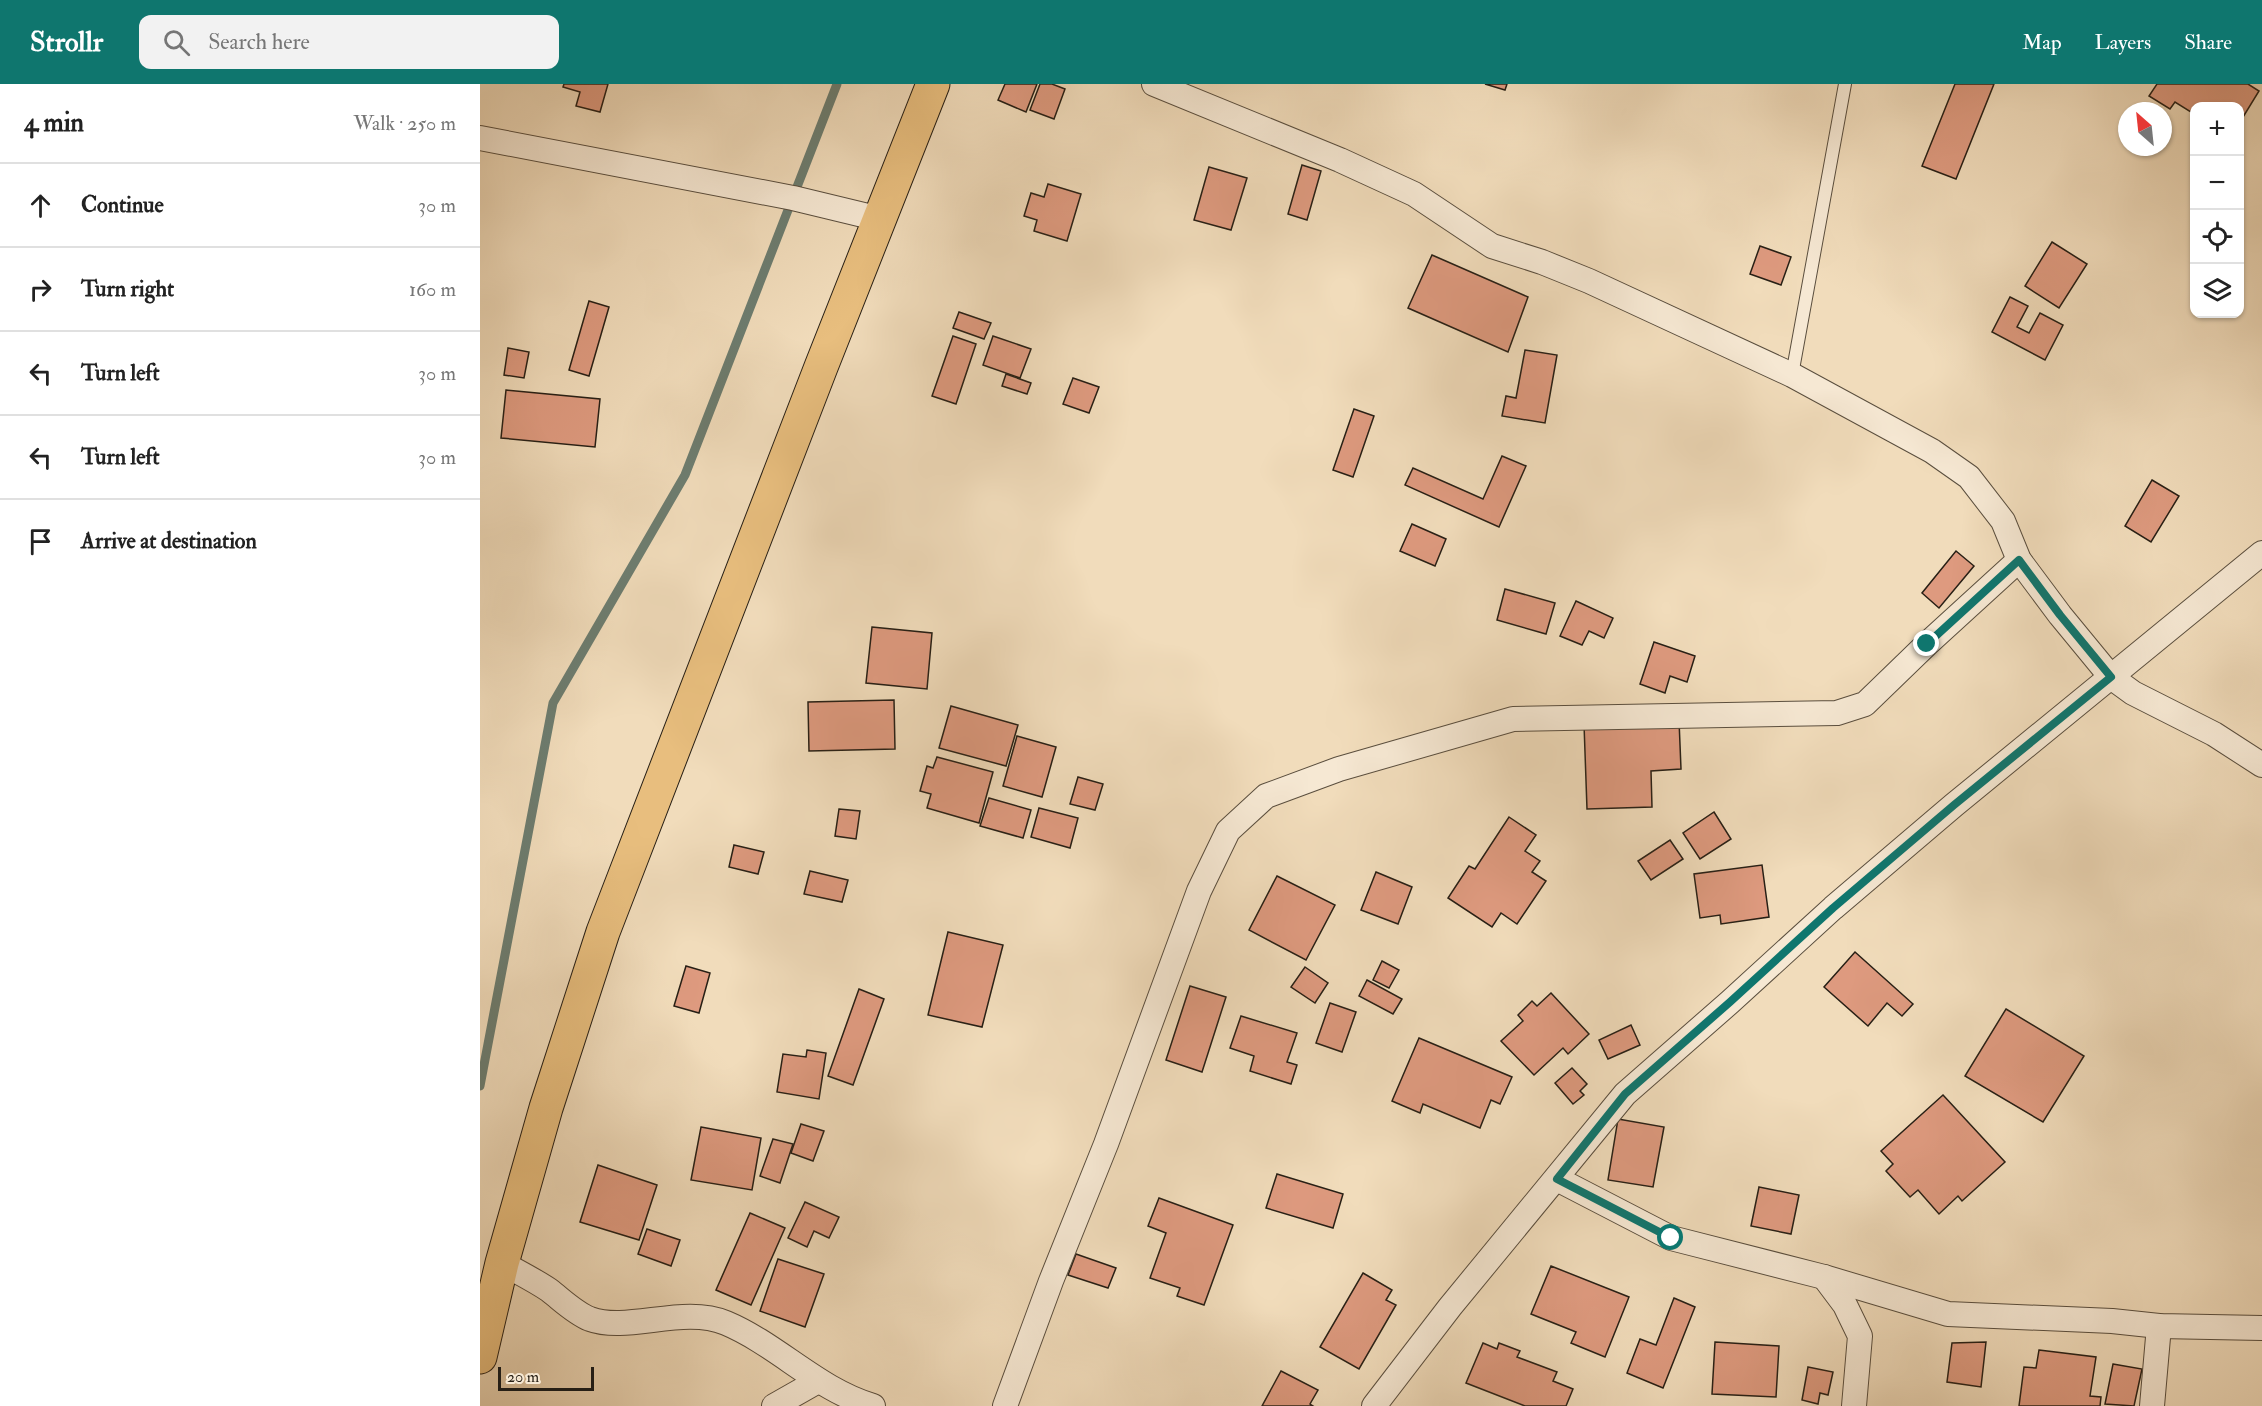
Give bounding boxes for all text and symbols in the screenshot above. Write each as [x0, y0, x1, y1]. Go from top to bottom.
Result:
search box [139, 15, 559, 69]
text: Strollr [30, 25, 103, 60]
icon: search [160, 26, 193, 59]
text: Search here [208, 28, 310, 56]
text: Map [2022, 29, 2062, 56]
text: Layers [2095, 29, 2151, 56]
text: Share [2184, 29, 2232, 56]
north arrow [2118, 102, 2172, 156]
map controls [2190, 102, 2244, 318]
button: + [2190, 102, 2244, 156]
text: 4 min [24, 107, 84, 139]
text: Walk · 250 m [353, 111, 456, 136]
button: − [2190, 156, 2244, 210]
icon: ahead [24, 189, 57, 222]
text: Continue [81, 191, 164, 219]
text: 30 m [418, 193, 456, 218]
button: locate [2190, 210, 2244, 264]
button: layers [2190, 264, 2244, 318]
icon: right [24, 273, 57, 306]
text: Turn right [81, 275, 174, 303]
text: 160 m [409, 277, 456, 302]
icon: left [24, 357, 57, 390]
text: Turn left [81, 359, 160, 387]
text: 30 m [418, 361, 456, 386]
icon: left [24, 441, 57, 474]
text: Turn left [81, 443, 160, 471]
text: 30 m [418, 445, 456, 470]
icon: arrive [24, 525, 57, 558]
text: Arrive at destination [81, 527, 257, 555]
route end [1913, 630, 1939, 656]
route start [1657, 1224, 1683, 1250]
scale bar [498, 1364, 594, 1392]
text: 20 m [507, 1367, 539, 1387]

